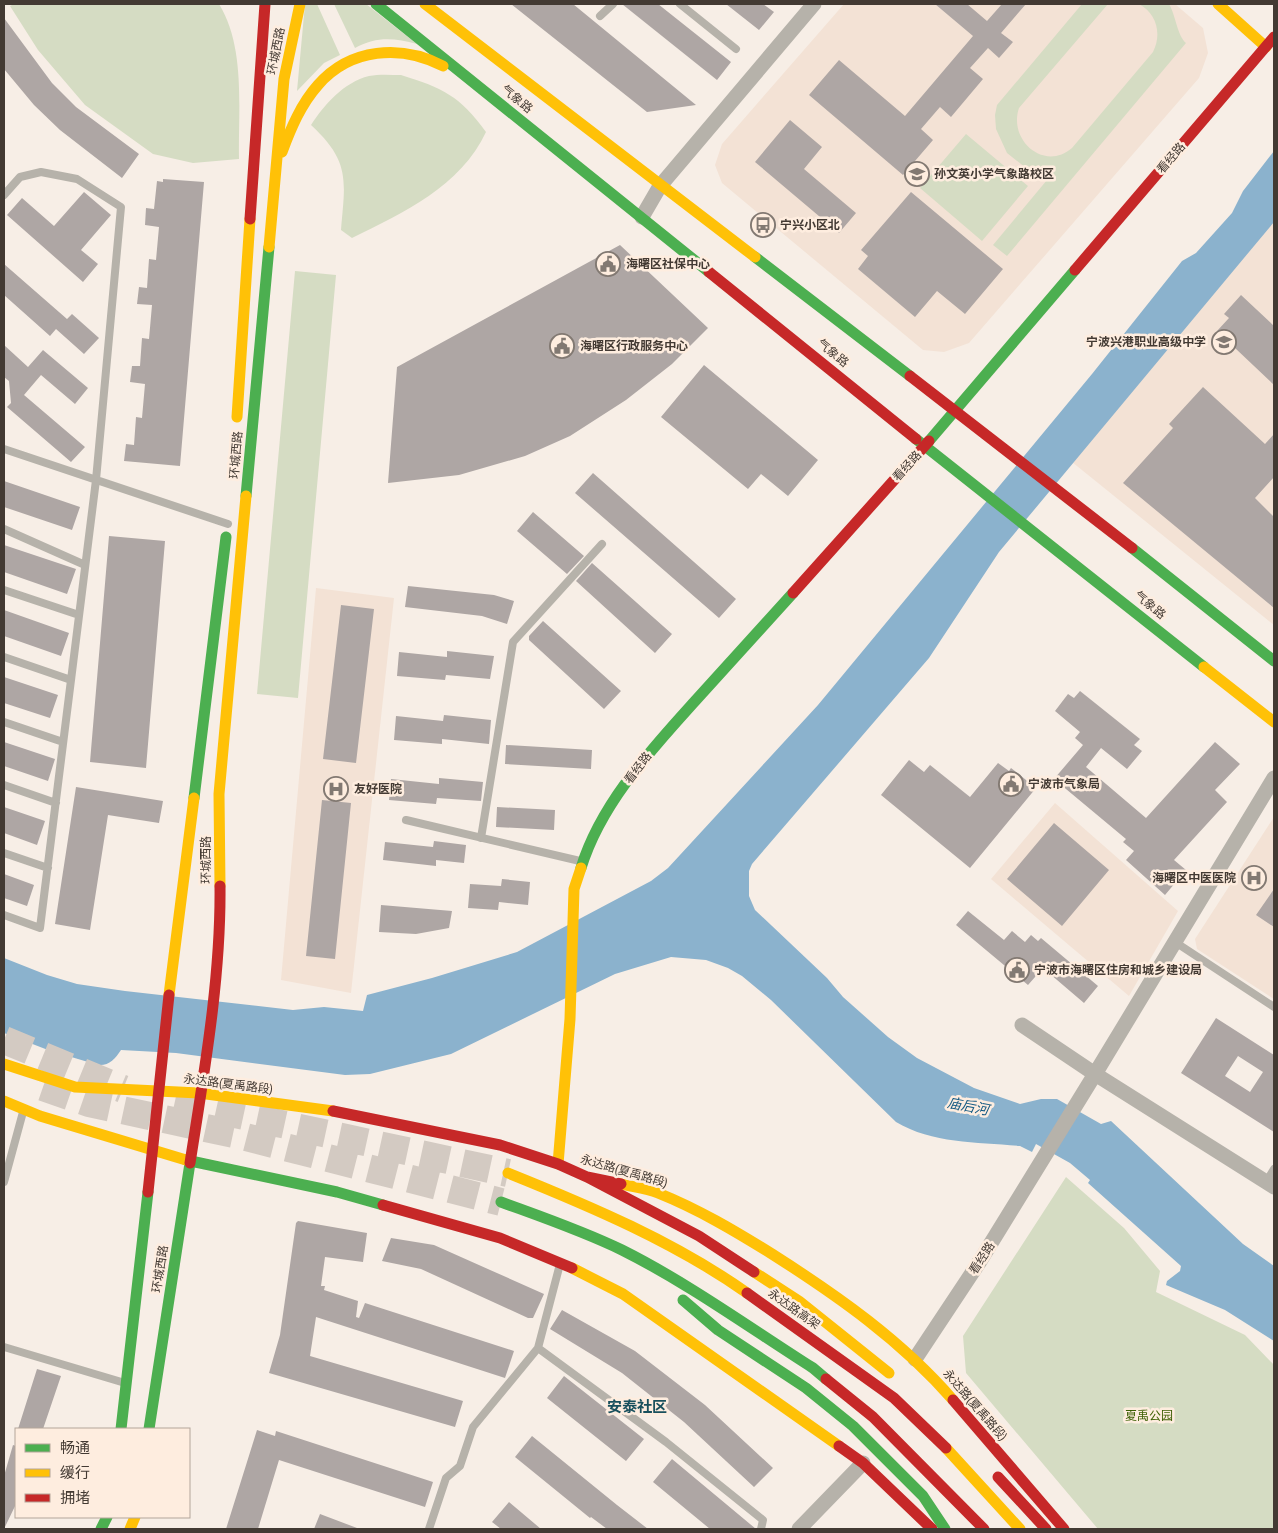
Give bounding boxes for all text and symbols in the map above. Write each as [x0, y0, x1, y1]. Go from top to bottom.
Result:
street label: 环城西路 [265, 26, 287, 76]
street label: 气象路 [499, 82, 535, 116]
street label: 看经路 [1154, 140, 1188, 176]
school or university icon: 孙文英小学气象路校区 [904, 161, 930, 187]
place label: 孙文英小学气象路校区 [934, 167, 1054, 181]
bus stop icon: 宁兴小区北 [750, 212, 776, 238]
place label: 宁兴小区北 [780, 218, 840, 232]
public building icon: 海曙区社保中心 [595, 251, 621, 277]
place label: 海曙区社保中心 [626, 257, 710, 271]
school or university icon: 宁波兴港职业高级中学 [1211, 329, 1237, 355]
public building icon: 海曙区行政服务中心 [549, 333, 575, 359]
place label: 宁波兴港职业高级中学 [1086, 335, 1206, 349]
street label: 气象路 [815, 336, 851, 370]
place label: 海曙区行政服务中心 [580, 339, 688, 353]
street label: 环城西路 [227, 430, 245, 480]
street label: 看经路 [890, 448, 924, 484]
street label: 气象路 [1132, 588, 1168, 622]
street label: 看经路 [622, 749, 654, 787]
public building icon: 宁波市气象局 [998, 771, 1024, 797]
hospital icon: 友好医院 [323, 776, 349, 802]
place label: 宁波市气象局 [1028, 777, 1100, 791]
place label: 友好医院 [354, 782, 402, 796]
street label: 环城西路 [199, 836, 213, 884]
hospital icon: 海曙区中医医院 [1241, 865, 1267, 891]
place label: 海曙区中医医院 [1152, 871, 1236, 885]
public building icon: 宁波市海曙区住房和城乡建设局 [1004, 957, 1030, 983]
place label: 宁波市海曙区住房和城乡建设局 [1034, 963, 1202, 977]
street label: 永达路(夏禹路段) [183, 1072, 274, 1096]
water label: 庙后河 [946, 1094, 993, 1118]
street label: 永达路(夏禹路段) [579, 1152, 669, 1190]
street label: 看经路 [966, 1239, 998, 1277]
street label: 环城西路 [149, 1244, 171, 1294]
street label: 永达路高架 [765, 1286, 823, 1332]
street label: 永达路(夏禹路段) [940, 1367, 1010, 1444]
district label: 安泰社区 [607, 1398, 667, 1415]
park label: 夏禹公园 [1125, 1409, 1173, 1423]
legend [15, 1428, 190, 1518]
text: 畅通 [60, 1439, 90, 1456]
text: 缓行 [60, 1464, 90, 1481]
text: 拥堵 [60, 1489, 90, 1506]

